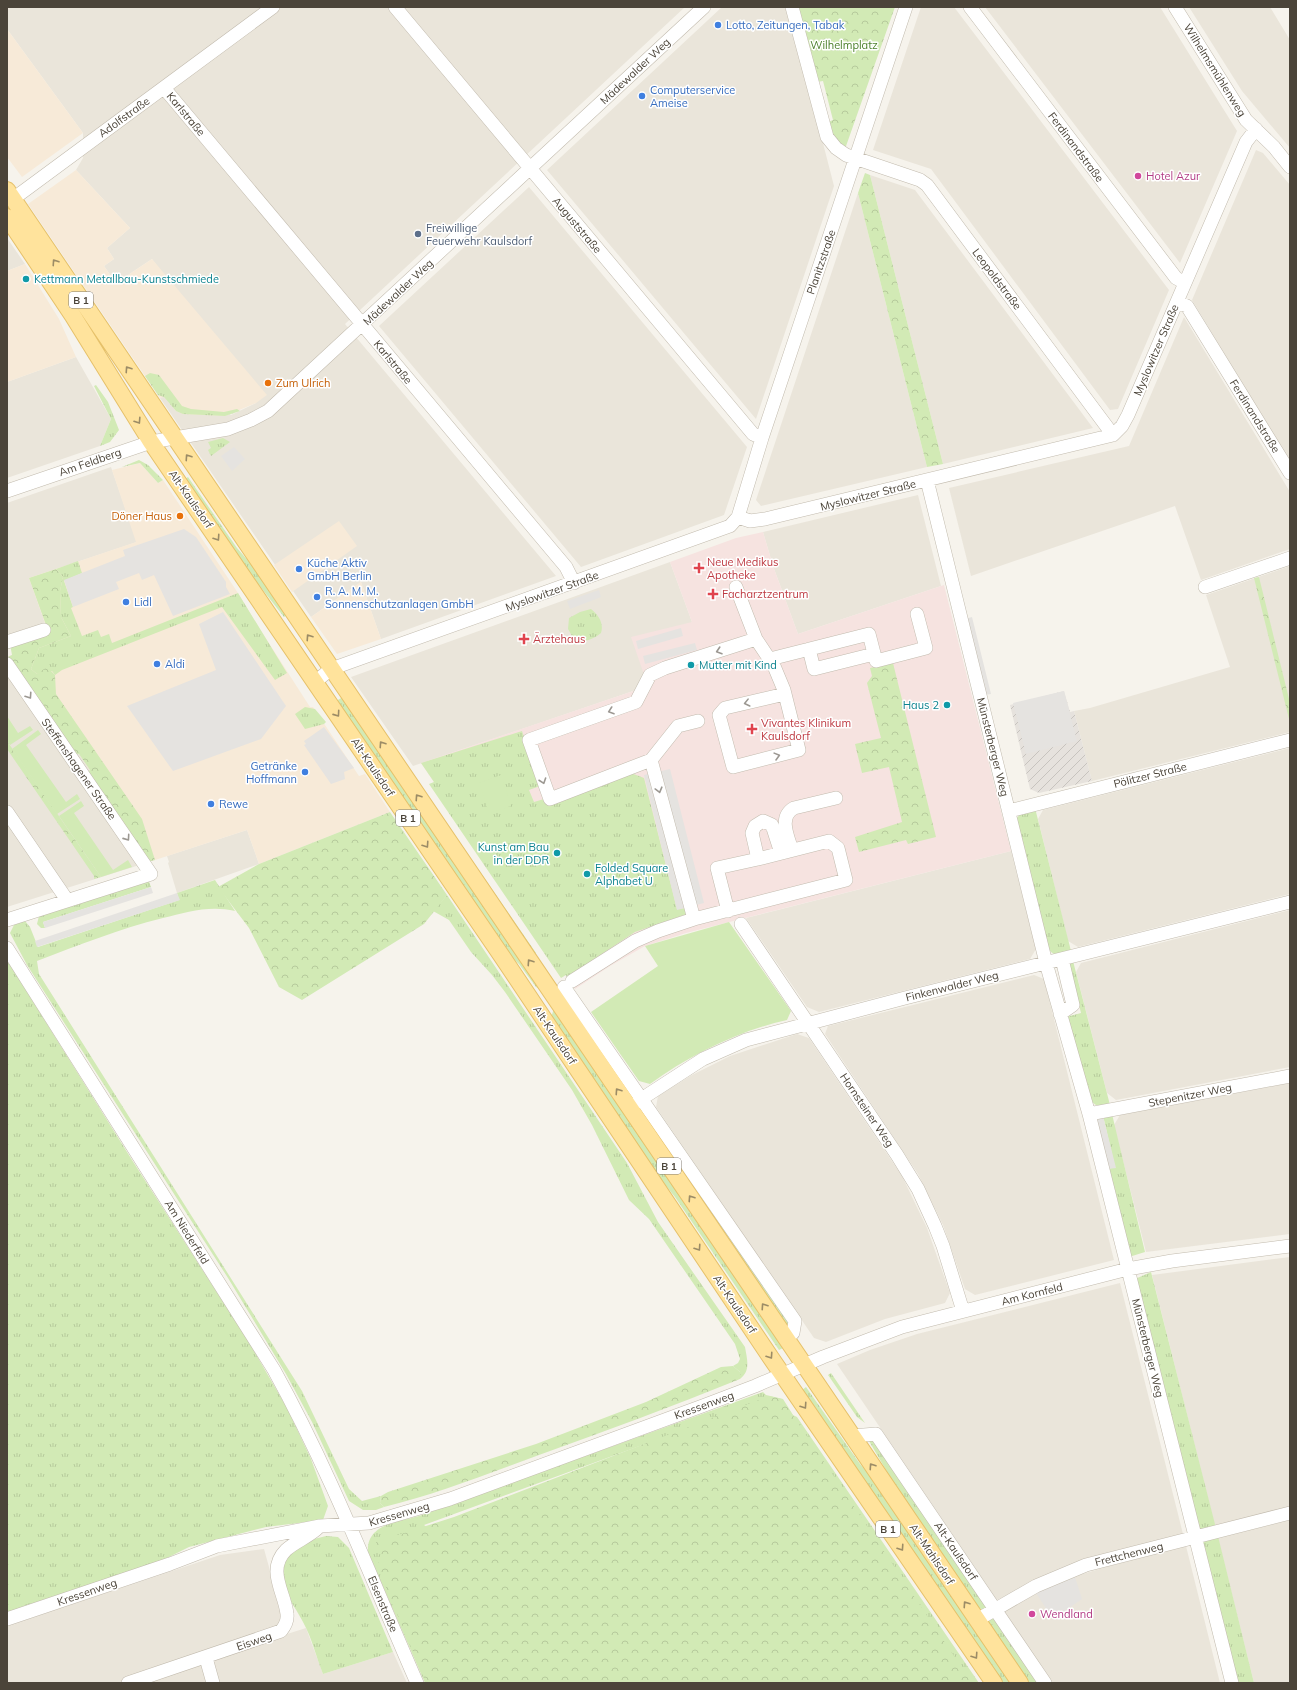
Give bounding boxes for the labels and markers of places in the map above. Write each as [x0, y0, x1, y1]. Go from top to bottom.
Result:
place label: Lotto, Zeitungen, Tabak [726, 18, 845, 32]
marker: Lotto, Zeitungen, Tabak [713, 20, 723, 30]
place label: Computerservice Ameise [650, 83, 735, 110]
marker: Computerservice Ameise [637, 91, 647, 101]
place label: Hotel Azur [1146, 169, 1200, 183]
marker: Hotel Azur [1133, 171, 1143, 181]
place label: Freiwillige Feuerwehr Kaulsdorf [426, 221, 533, 248]
marker: Freiwillige Feuerwehr Kaulsdorf [413, 229, 423, 239]
place label: Kettmann Metallbau-Kunstschmiede [34, 272, 219, 286]
marker: Kettmann Metallbau-Kunstschmiede [21, 274, 31, 284]
place label: Zum Ulrich [276, 376, 330, 390]
marker: Zum Ulrich [263, 378, 273, 388]
place label: Döner Haus [111, 509, 172, 523]
marker: Döner Haus [175, 511, 185, 521]
place label: Neue Medikus Apotheke [707, 555, 779, 582]
place label: Küche Aktiv GmbH Berlin [307, 556, 372, 583]
marker: Neue Medikus Apotheke [694, 563, 704, 573]
marker: Küche Aktiv GmbH Berlin [294, 564, 304, 574]
place label: R. A. M. M. Sonnenschutzanlagen GmbH [325, 584, 474, 611]
place label: Facharztzentrum [722, 587, 809, 601]
marker: Facharztzentrum [707, 588, 719, 600]
marker: R. A. M. M. Sonnenschutzanlagen GmbH [312, 592, 322, 602]
place label: Lidl [134, 595, 152, 609]
marker: Lidl [121, 597, 131, 607]
place label: Ärztehaus [533, 632, 585, 646]
marker: Ärztehaus [518, 633, 530, 645]
place label: Aldi [165, 657, 185, 671]
place label: Mutter mit Kind [699, 658, 777, 672]
marker: Aldi [152, 659, 162, 669]
marker: Mutter mit Kind [686, 660, 696, 670]
place label: Haus 2 [903, 698, 939, 712]
marker: Haus 2 [942, 700, 952, 710]
place label: Vivantes Klinikum Kaulsdorf [761, 716, 851, 743]
marker: Vivantes Klinikum Kaulsdorf [746, 723, 758, 735]
place label: Getränke Hoffmann [246, 759, 297, 786]
marker: Getränke Hoffmann [300, 767, 310, 777]
place label: Rewe [219, 797, 248, 811]
marker: Rewe [206, 799, 216, 809]
place label: Kunst am Bau in der DDR [478, 840, 549, 867]
marker: Kunst am Bau in der DDR [552, 848, 562, 858]
place label: Folded Square Alphabet U [595, 861, 668, 888]
marker: Folded Square Alphabet U [582, 869, 592, 879]
place label: Wendland [1040, 1607, 1093, 1621]
marker: Wendland [1027, 1609, 1037, 1619]

